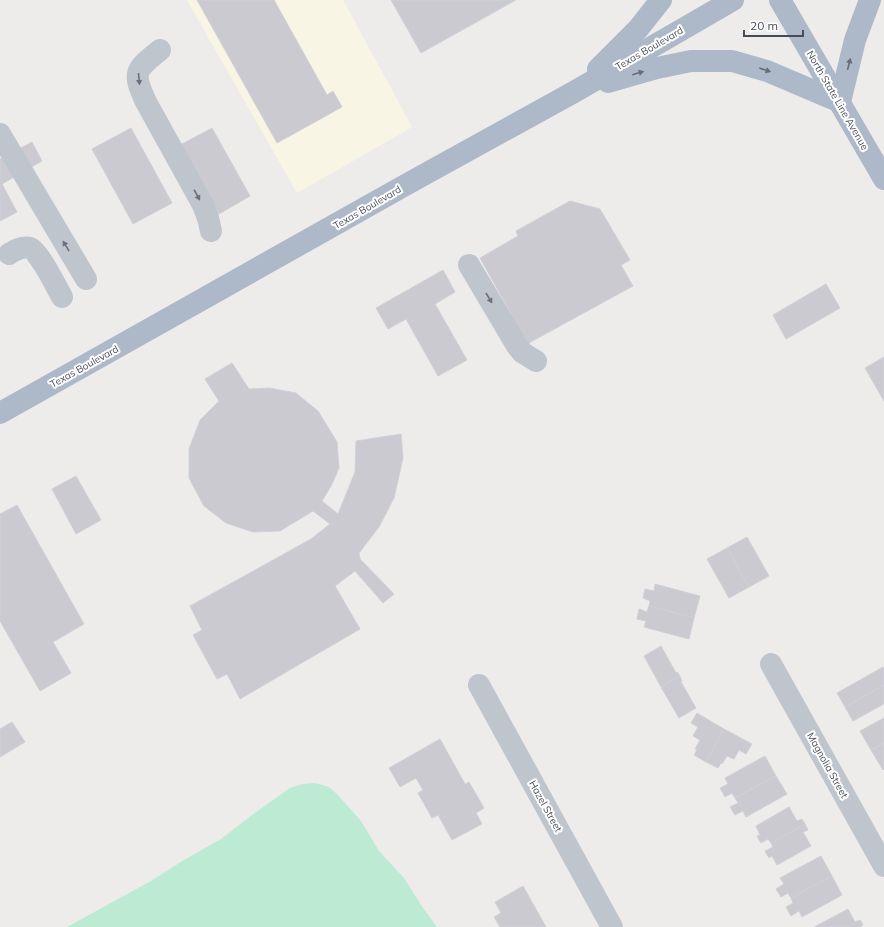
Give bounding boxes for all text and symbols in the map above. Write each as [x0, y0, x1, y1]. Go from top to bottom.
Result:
scale bar [744, 12, 803, 38]
text: 20 m [750, 18, 778, 33]
street label: Texas Boulevard [613, 24, 686, 73]
street label: North State Line Avenue [804, 48, 871, 152]
one-way arrow [846, 58, 852, 70]
one-way arrow [760, 68, 772, 74]
one-way arrow [632, 70, 644, 76]
one-way arrow [135, 73, 142, 86]
street label: Texas Boulevard [331, 183, 404, 232]
one-way arrow [194, 189, 201, 201]
one-way arrow [63, 240, 70, 252]
one-way arrow [485, 292, 492, 304]
street label: Texas Boulevard [48, 342, 121, 391]
street label: Magnolia Street [804, 730, 851, 801]
street label: Hazel Street [526, 778, 565, 835]

